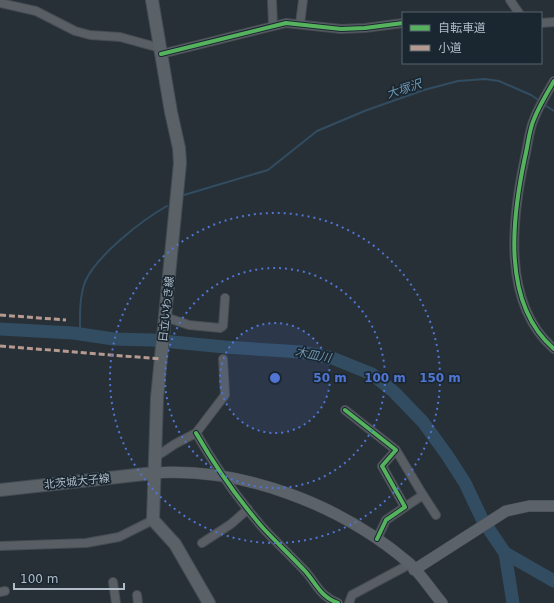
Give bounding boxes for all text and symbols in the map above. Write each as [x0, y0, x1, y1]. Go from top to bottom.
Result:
legend [402, 12, 542, 64]
text: 自転車道 [438, 21, 486, 35]
text: 小道 [438, 41, 462, 55]
water label: 大塚沢 [385, 76, 425, 101]
street label: 日立いわき線 [157, 276, 176, 343]
water label: 木皿川 [294, 345, 334, 366]
centre of rings [268, 371, 282, 385]
text: 50 m [313, 371, 347, 385]
text: 100 m [364, 371, 406, 385]
text: 150 m [419, 371, 461, 385]
street label: 北茨城大子線 [44, 472, 111, 491]
scale bar [14, 565, 124, 591]
text: 100 m [20, 572, 58, 586]

